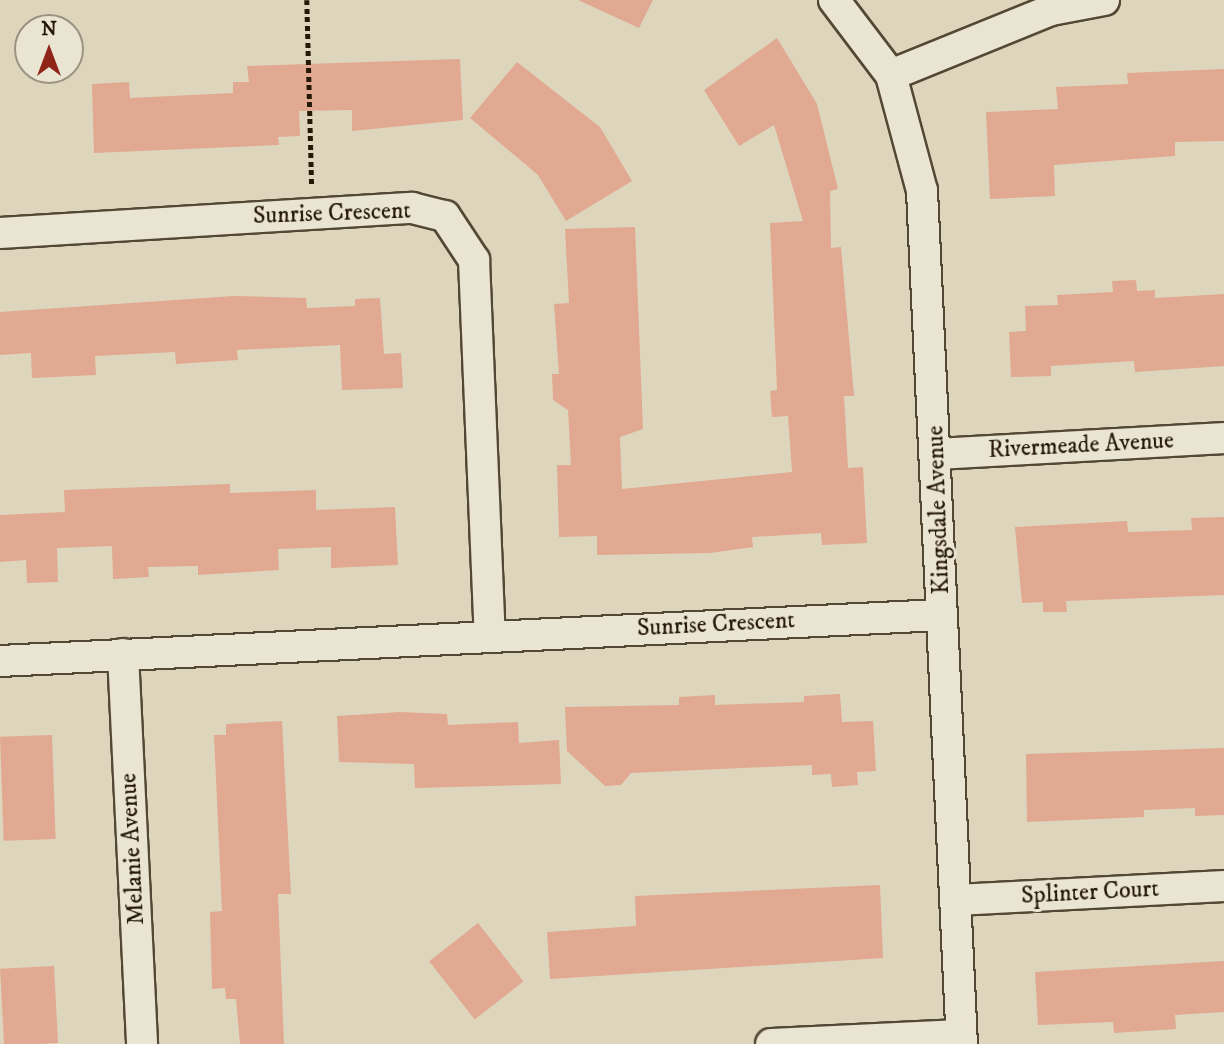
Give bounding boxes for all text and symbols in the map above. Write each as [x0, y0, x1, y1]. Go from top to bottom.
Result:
north arrow [14, 14, 84, 84]
text: N [41, 18, 57, 41]
street label: Sunrise Crescent [253, 197, 411, 231]
street label: Kingsdale Avenue [922, 425, 956, 595]
street label: Rivermeade Avenue [987, 427, 1175, 465]
street label: Sunrise Crescent [636, 606, 796, 644]
street label: Melanie Avenue [115, 772, 151, 926]
street label: Splinter Court [1020, 875, 1160, 911]

